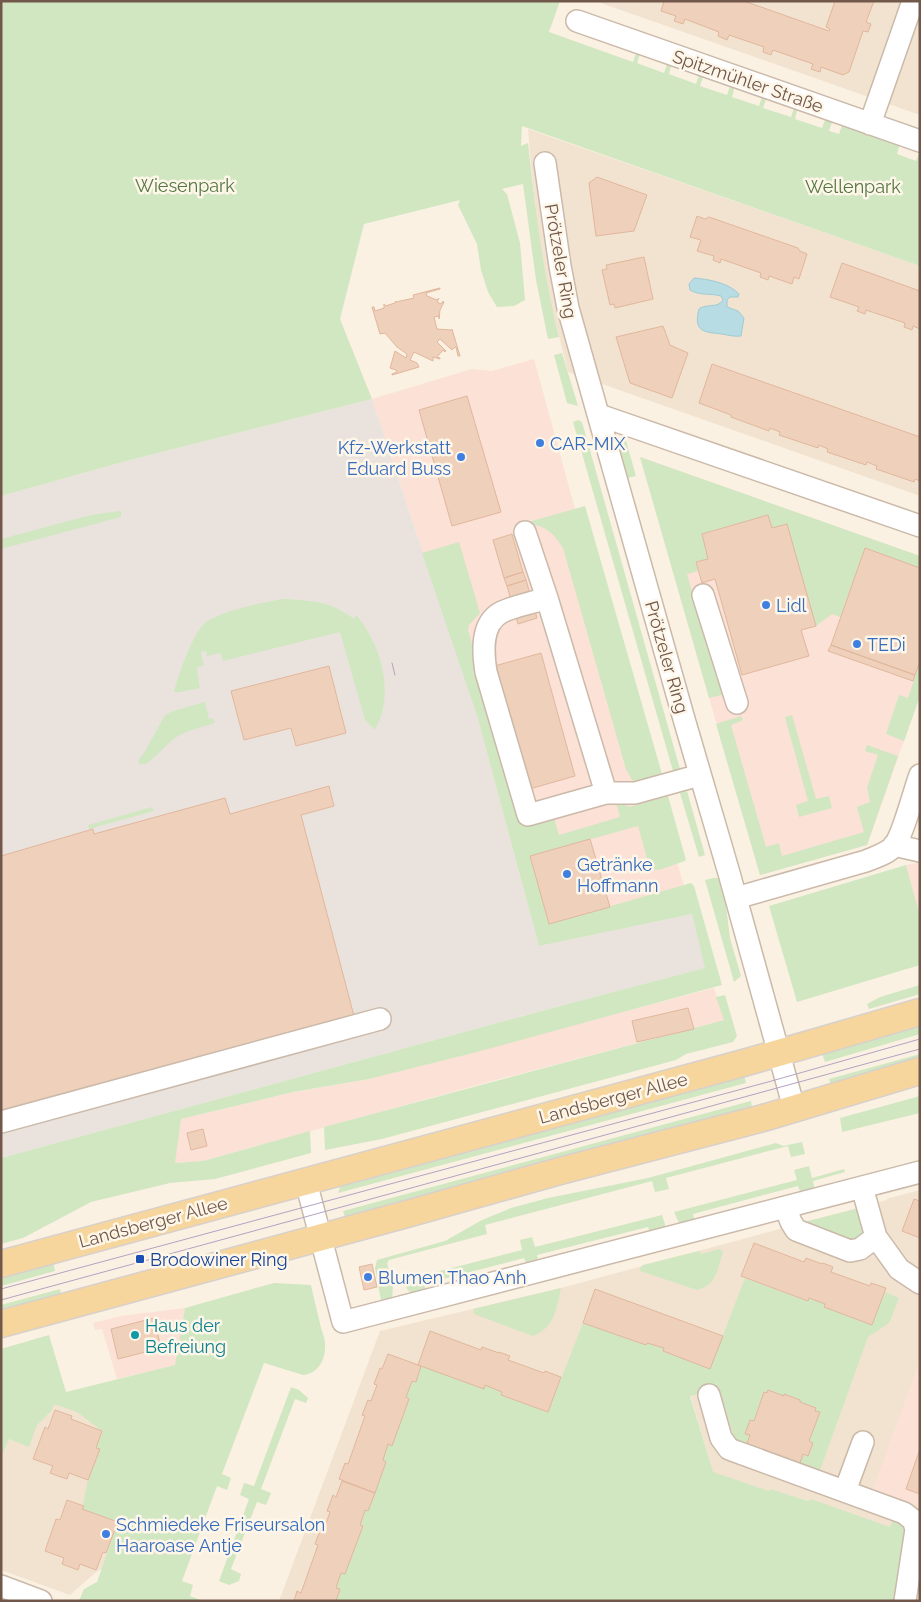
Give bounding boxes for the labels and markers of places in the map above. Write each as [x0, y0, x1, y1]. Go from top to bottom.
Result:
place label: CAR-MIX [550, 433, 626, 454]
place label: Kfz-Werkstatt Eduard Buss [338, 437, 451, 479]
marker: CAR-MIX [534, 437, 546, 449]
marker: Kfz-Werkstatt Eduard Buss [455, 451, 467, 463]
place label: Lidl [776, 595, 807, 616]
marker: Lidl [760, 599, 772, 611]
place label: TEDi [867, 634, 906, 655]
marker: TEDi [851, 638, 863, 650]
place label: Getränke Hoffmann [577, 854, 659, 896]
marker: Getränke Hoffmann [561, 868, 573, 880]
place label: Brodowiner Ring [150, 1249, 288, 1270]
marker: Brodowiner Ring [134, 1253, 146, 1265]
place label: Blumen Thao Anh [378, 1267, 526, 1288]
marker: Blumen Thao Anh [362, 1271, 374, 1283]
place label: Haus der Befreiung [145, 1315, 226, 1357]
marker: Haus der Befreiung [129, 1329, 141, 1341]
place label: Schmiedeke Friseursalon Haaroase Antje [116, 1514, 325, 1556]
marker: Schmiedeke Friseursalon Haaroase Antje [100, 1528, 112, 1540]

